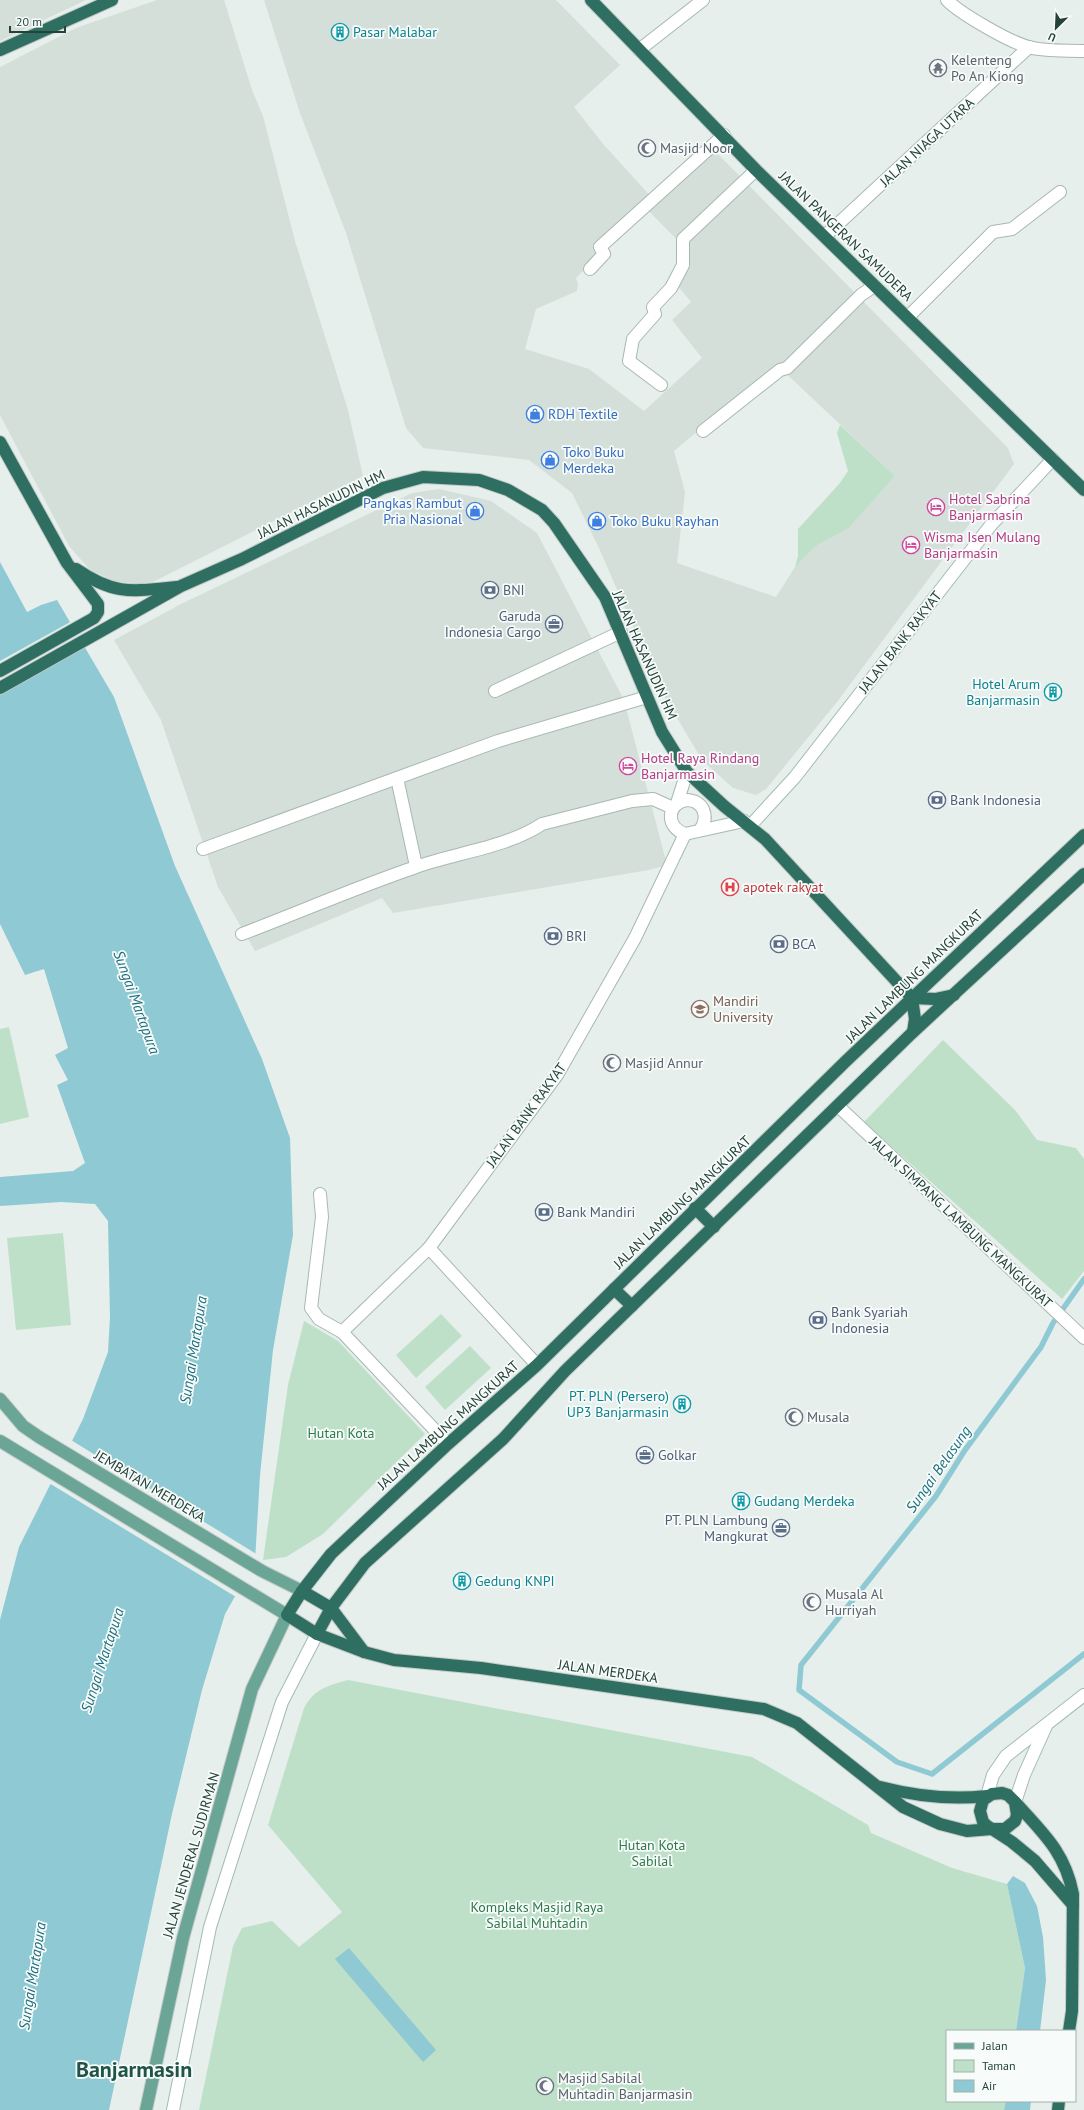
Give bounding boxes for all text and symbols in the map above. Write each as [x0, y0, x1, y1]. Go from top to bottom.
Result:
scale bar [10, 8, 65, 34]
north arrow [1036, 8, 1076, 48]
text: 20 m [16, 14, 42, 29]
building icon: Pasar Malabar [330, 22, 350, 42]
place label: Pasar Malabar [353, 23, 437, 41]
text: U [1046, 29, 1058, 45]
place label: Kelenteng Po An Kiong [951, 51, 1024, 85]
temple icon: Kelenteng Po An Kiong [928, 58, 948, 78]
street label: JALAN NIAGA UTARA [875, 93, 979, 191]
mosque icon: Masjid Noor [637, 138, 657, 158]
place label: Masjid Noor [660, 139, 732, 157]
street label: JALAN PANGERAN SAMUDERA [774, 166, 917, 305]
shop icon: RDH Textile [525, 404, 545, 424]
place label: RDH Textile [548, 405, 618, 423]
place label: Toko Buku Merdeka [563, 443, 624, 477]
shop icon: Toko Buku Merdeka [540, 450, 560, 470]
street label: JALAN HASANUDIN HM [253, 465, 388, 543]
place label: Hotel Sabrina Banjarmasin [949, 490, 1031, 524]
place label: Pangkas Rambut Pria Nasional [363, 494, 462, 528]
hotel icon: Hotel Sabrina Banjarmasin [926, 497, 946, 517]
shop icon: Pangkas Rambut Pria Nasional [465, 501, 485, 521]
shop icon: Toko Buku Rayhan [587, 511, 607, 531]
place label: Toko Buku Rayhan [610, 512, 719, 530]
place label: Wisma Isen Mulang Banjarmasin [924, 528, 1041, 562]
hotel icon: Wisma Isen Mulang Banjarmasin [901, 535, 921, 555]
bank icon: BNI [480, 580, 500, 600]
place label: BNI [503, 581, 525, 599]
street label: JALAN HASANUDIN HM [608, 587, 682, 722]
street label: JALAN BANK RAKYAT [854, 587, 946, 697]
place label: Garuda Indonesia Cargo [445, 607, 541, 641]
office icon: Garuda Indonesia Cargo [544, 614, 564, 634]
place label: Hotel Arum Banjarmasin [966, 675, 1040, 709]
building icon: Hotel Arum Banjarmasin [1043, 682, 1063, 702]
place label: Hotel Raya Rindang Banjarmasin [641, 749, 759, 783]
hotel icon: Hotel Raya Rindang Banjarmasin [618, 756, 638, 776]
bank icon: Bank Indonesia [927, 790, 947, 810]
place label: Bank Indonesia [950, 791, 1041, 809]
hospital icon: apotek rakyat [720, 877, 740, 897]
place label: apotek rakyat [743, 878, 824, 896]
street label: JALAN LAMBUNG MANGKURAT [841, 905, 987, 1047]
bank icon: BRI [543, 926, 563, 946]
place label: BRI [566, 927, 587, 945]
bank icon: BCA [769, 934, 789, 954]
place label: BCA [792, 935, 817, 953]
water label: Sungai Martapura [109, 948, 165, 1057]
place label: Mandiri University [713, 992, 773, 1026]
school or university icon: Mandiri University [690, 999, 710, 1019]
mosque icon: Masjid Annur [602, 1053, 622, 1073]
place label: Masjid Annur [625, 1054, 703, 1072]
street label: JALAN BANK RAKYAT [481, 1059, 570, 1172]
street label: JALAN LAMBUNG MANGKURAT [609, 1131, 755, 1273]
street label: JALAN SIMPANG LAMBUNG MANGKURAT [865, 1132, 1056, 1312]
bank icon: Bank Mandiri [534, 1202, 554, 1222]
place label: Bank Mandiri [557, 1203, 635, 1221]
water label: Sungai Martapura [175, 1294, 211, 1405]
place label: Bank Syariah Indonesia [831, 1303, 908, 1337]
bank icon: Bank Syariah Indonesia [808, 1310, 828, 1330]
street label: JALAN LAMBUNG MANGKURAT [373, 1356, 523, 1494]
place label: PT. PLN (Persero) UP3 Banjarmasin [567, 1387, 669, 1421]
building icon: PT. PLN (Persero) UP3 Banjarmasin [672, 1394, 692, 1414]
mosque icon: Musala [784, 1407, 804, 1427]
place label: Musala [807, 1408, 850, 1426]
water label: Sungai Belasung [901, 1422, 975, 1516]
park label: Hutan Kota [307, 1424, 375, 1442]
street label: JEMBATAN MERDEKA [90, 1445, 209, 1527]
office icon: Golkar [635, 1445, 655, 1465]
place label: Golkar [658, 1446, 697, 1464]
building icon: Gudang Merdeka [731, 1491, 751, 1511]
place label: Gudang Merdeka [754, 1492, 855, 1510]
place label: PT. PLN Lambung Mangkurat [665, 1511, 768, 1545]
office icon: PT. PLN Lambung Mangkurat [771, 1518, 791, 1538]
building icon: Gedung KNPI [452, 1571, 472, 1591]
place label: Gedung KNPI [475, 1572, 555, 1590]
place label: Musala Al Hurriyah [825, 1585, 883, 1619]
mosque icon: Musala Al Hurriyah [802, 1592, 822, 1612]
water label: Sungai Martapura [76, 1605, 128, 1715]
street label: JALAN MERDEKA [556, 1655, 660, 1687]
street label: JALAN JENDERAL SUDIRMAN [158, 1770, 223, 1941]
park label: Hutan Kota Sabilal [618, 1836, 686, 1870]
park label: Kompleks Masjid Raya Sabilal Muhtadin [470, 1898, 604, 1932]
water label: Sungai Martapura [14, 1920, 50, 2031]
legend [946, 2030, 1076, 2102]
text: Jalan [981, 2038, 1007, 2053]
district label: Banjarmasin [76, 2055, 192, 2083]
text: Taman [982, 2058, 1016, 2073]
place label: Masjid Sabilal Muhtadin Banjarmasin [558, 2069, 692, 2103]
mosque icon: Masjid Sabilal Muhtadin Banjarmasin [535, 2076, 555, 2096]
text: Air [982, 2078, 996, 2093]

